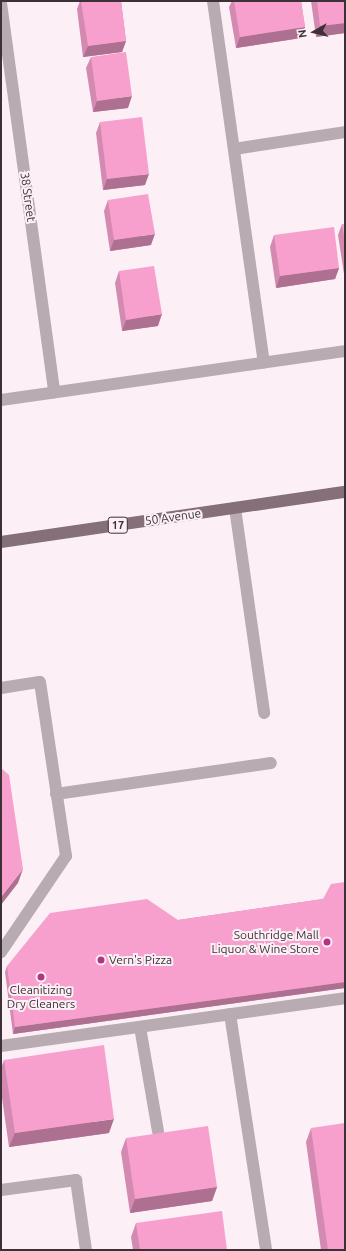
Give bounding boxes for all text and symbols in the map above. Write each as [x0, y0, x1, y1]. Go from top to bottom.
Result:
north arrow [294, 12, 334, 52]
text: N [296, 29, 309, 39]
street label: 38 Street [17, 171, 39, 223]
street label: 50 Avenue [144, 506, 202, 528]
road number: 17 [107, 516, 129, 534]
place label: Southridge Mall Liquor & Wine Store [212, 928, 319, 956]
marker: Southridge Mall Liquor & Wine Store [322, 937, 332, 947]
place label: Vern's Pizza [109, 953, 172, 967]
marker: Vern's Pizza [96, 955, 106, 965]
marker: Cleanitizing Dry Cleaners [36, 972, 46, 982]
place label: Cleanitizing Dry Cleaners [7, 983, 75, 1011]

